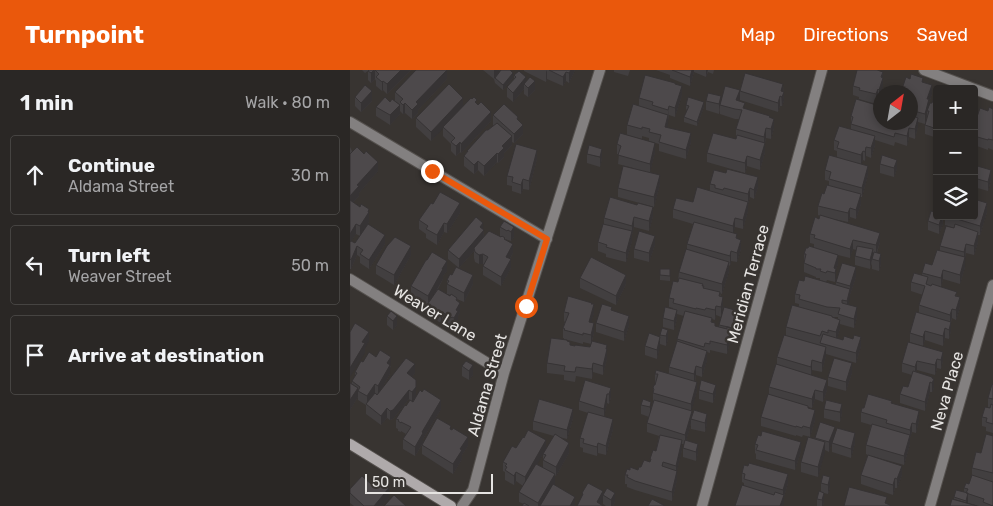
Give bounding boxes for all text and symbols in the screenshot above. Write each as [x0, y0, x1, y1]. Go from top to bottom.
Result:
text: Turnpoint [25, 21, 144, 49]
text: Map [740, 24, 775, 46]
text: Directions [803, 24, 889, 46]
text: Saved [917, 24, 968, 46]
north arrow [873, 85, 918, 130]
map controls [933, 85, 978, 220]
button: + [933, 85, 978, 130]
text: 1 min [20, 90, 74, 115]
text: Walk · 80 m [245, 93, 330, 112]
button: − [933, 130, 978, 175]
text: Continue [68, 154, 155, 177]
route end [421, 160, 444, 183]
icon: ahead [21, 161, 49, 189]
text: 30 m [291, 166, 329, 185]
button: layers [933, 175, 978, 220]
text: Aldama Street [68, 177, 174, 196]
street label: Meridian Terrace [723, 222, 773, 346]
text: Turn left [68, 244, 150, 267]
icon: left [21, 251, 49, 279]
text: 50 m [291, 256, 329, 275]
text: Weaver Street [68, 267, 172, 286]
street label: Weaver Lane [390, 281, 480, 345]
route start [515, 295, 538, 318]
street label: Aldama Street [463, 331, 511, 439]
icon: arrive [21, 341, 49, 369]
text: Arrive at destination [68, 344, 264, 367]
street label: Neva Place [927, 349, 967, 433]
scale bar [365, 471, 492, 494]
text: 50 m [372, 474, 405, 491]

